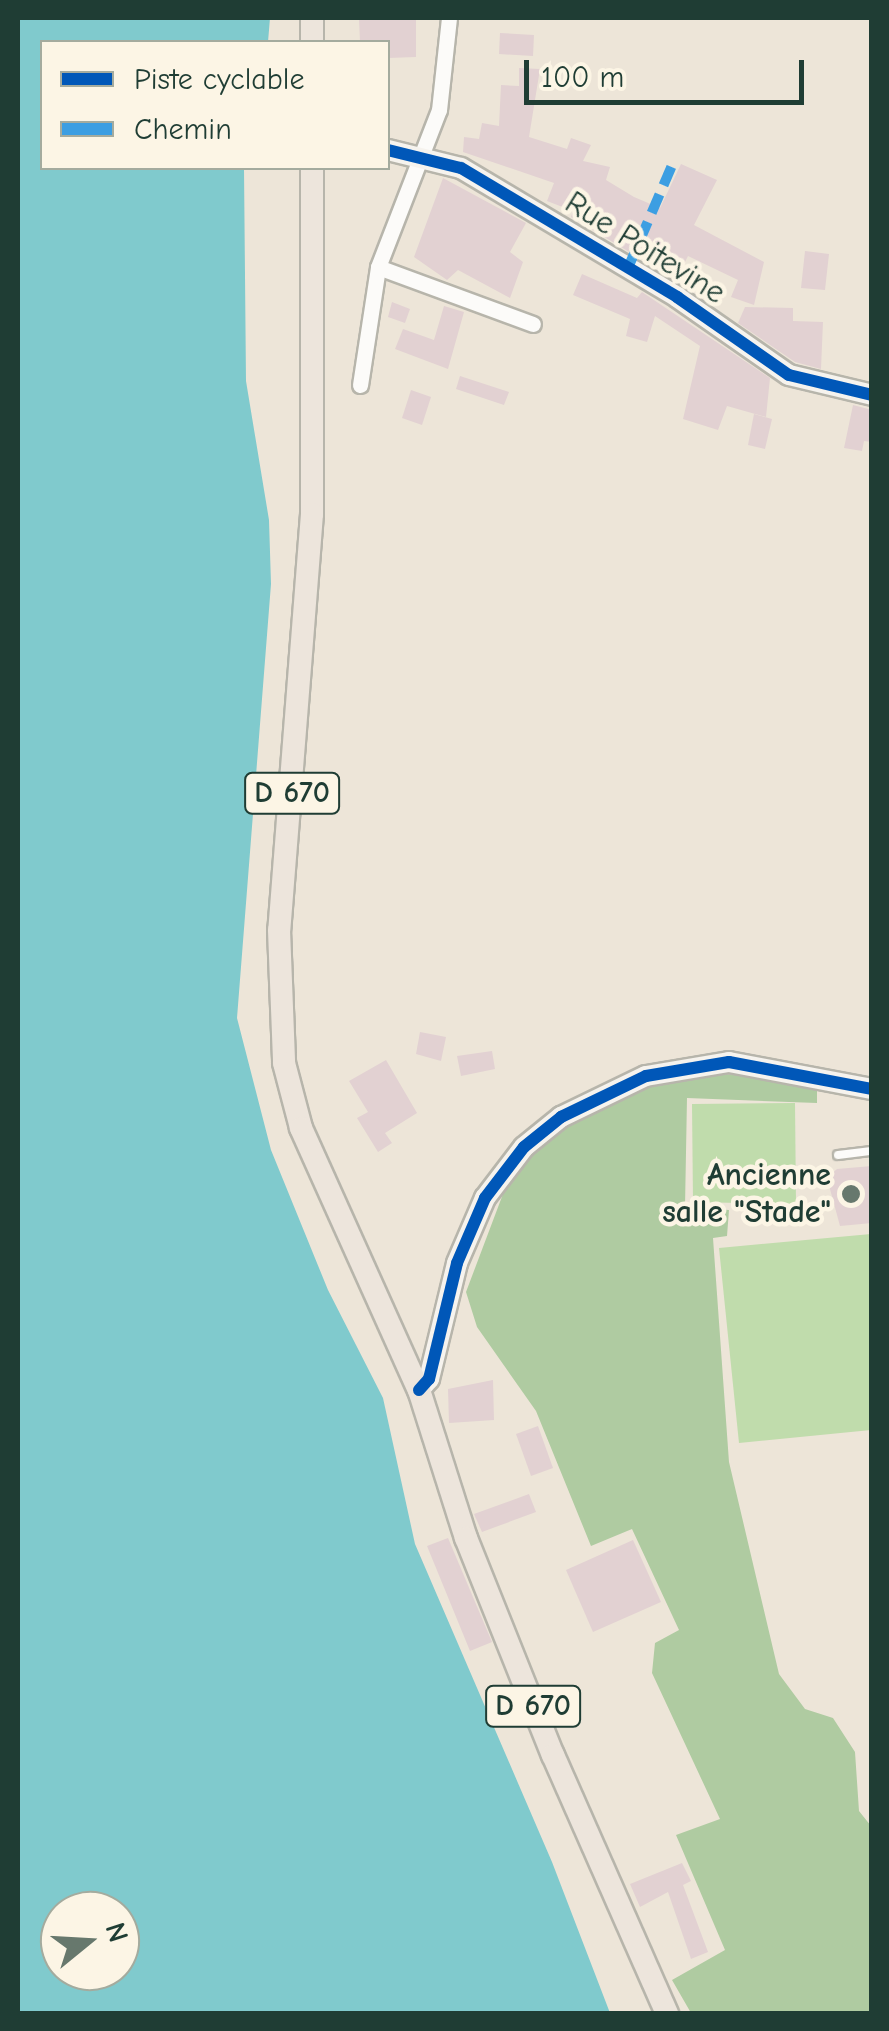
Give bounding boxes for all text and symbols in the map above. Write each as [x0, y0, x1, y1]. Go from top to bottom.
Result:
legend [40, 40, 390, 170]
scale bar [529, 40, 809, 102]
text: 100 m [541, 60, 624, 95]
text: Piste cyclable [134, 62, 304, 97]
text: Chemin [134, 112, 232, 147]
street label: Rue Poitevine [558, 184, 732, 312]
road number: D 670 [242, 768, 342, 818]
place label: Ancienne salle "Stade" [662, 1157, 831, 1232]
marker: Ancienne salle "Stade" [840, 1183, 862, 1205]
road number: D 670 [483, 1681, 583, 1731]
north arrow [40, 1891, 140, 1991]
text: N [99, 1919, 135, 1946]

